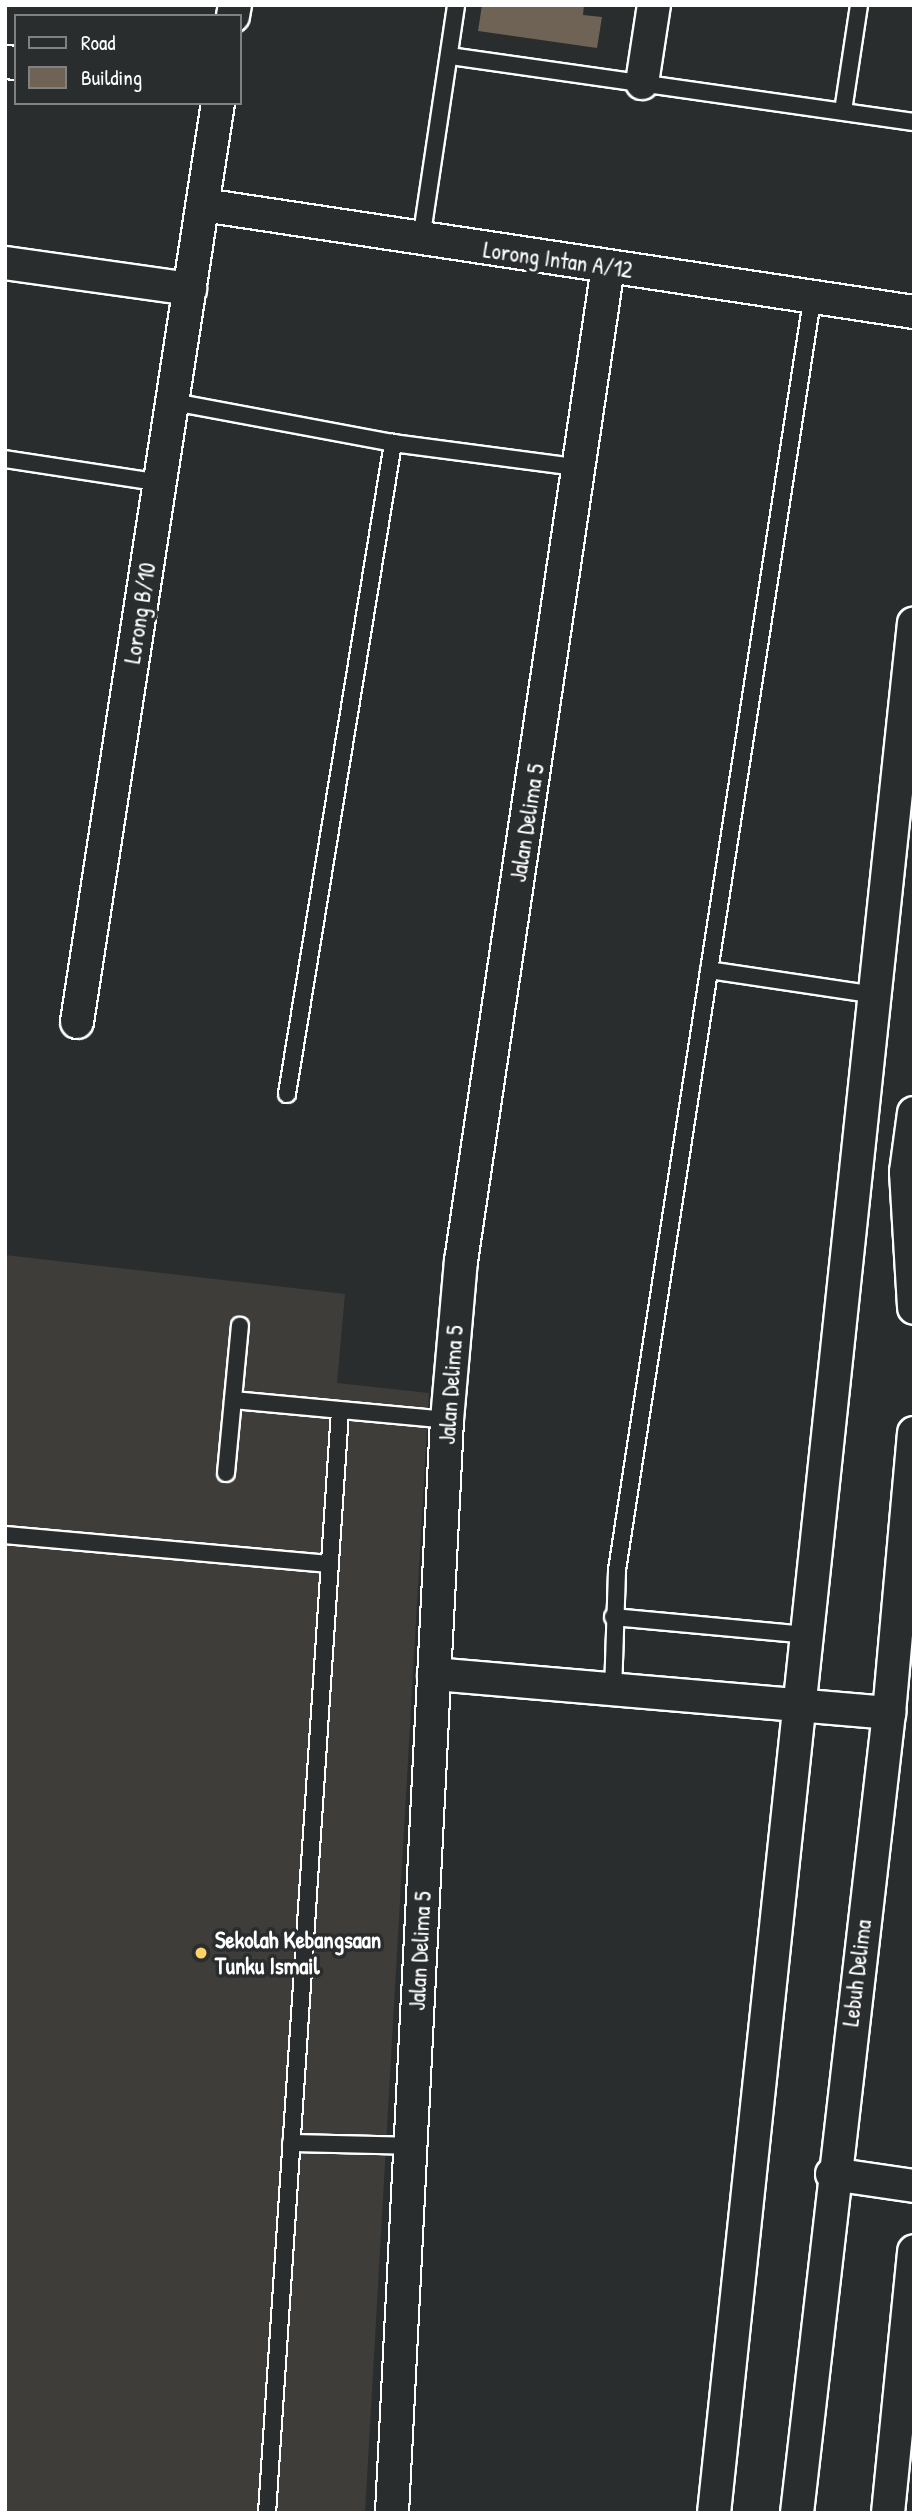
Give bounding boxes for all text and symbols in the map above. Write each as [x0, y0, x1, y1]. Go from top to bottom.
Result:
legend [14, 14, 242, 105]
text: Road [81, 28, 115, 57]
text: Building [81, 63, 142, 92]
street label: Lorong Intan A/12 [482, 236, 634, 284]
street label: Lorong B/10 [118, 561, 162, 665]
street label: Jalan Delima 5 [504, 762, 550, 884]
street label: Jalan Delima 5 [433, 1324, 469, 1446]
street label: Jalan Delima 5 [403, 1891, 437, 2011]
street label: Lebuh Delima [837, 1918, 877, 2028]
place label: Sekolah Kebangsaan Tunku Ismail [215, 1926, 381, 1980]
marker: Sekolah Kebangsaan Tunku Ismail [193, 1945, 209, 1961]

